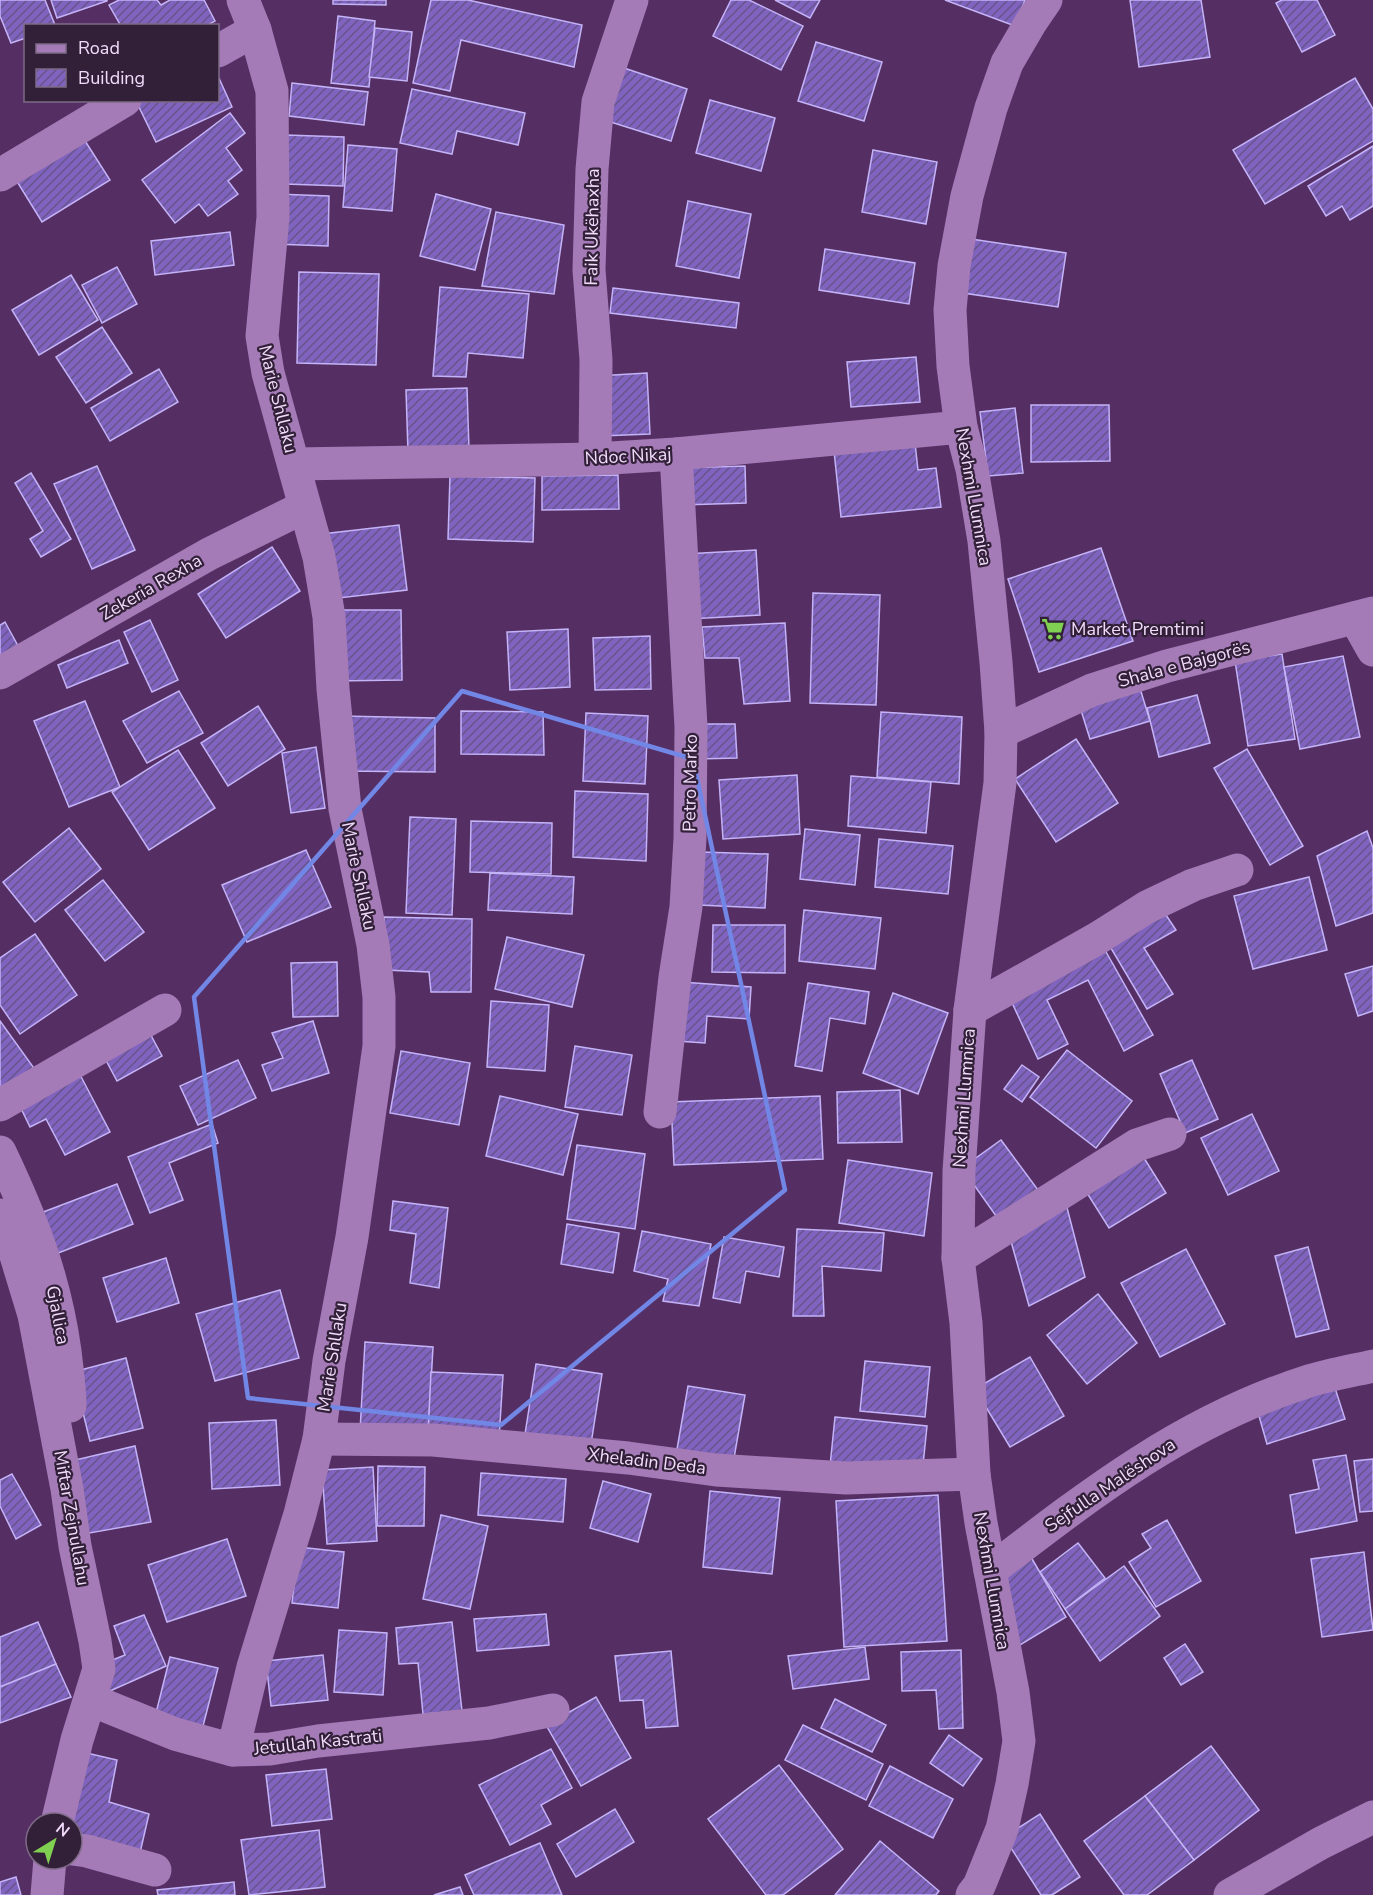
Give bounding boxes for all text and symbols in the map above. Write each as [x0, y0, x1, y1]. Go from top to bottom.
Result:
legend [24, 24, 219, 102]
text: Road [78, 36, 120, 60]
text: Building [78, 66, 145, 90]
street label: Faik Ukëhaxha [579, 168, 605, 286]
street label: Marie Shllaku [253, 343, 303, 455]
street label: Nexhmi Llumnica [950, 426, 998, 568]
street label: Ndoc Nikaj [584, 442, 672, 470]
street label: Zekeria Rexha [96, 548, 206, 626]
supermarket icon: Market Premtimi [1040, 616, 1066, 642]
place label: Market Premtimi [1071, 617, 1204, 641]
street label: Shala e Bajgorës [1115, 635, 1253, 693]
street label: Petro Marko [677, 734, 703, 832]
street label: Marie Shllaku [336, 820, 382, 932]
street label: Nexhmi Llumnica [947, 1028, 981, 1168]
street label: Gjallica [41, 1284, 75, 1346]
street label: Marie Shllaku [312, 1301, 352, 1413]
street label: Sejfulla Malëshova [1040, 1432, 1180, 1538]
street label: Xheladin Deda [587, 1442, 707, 1480]
street label: Miftar Zejnullahu [48, 1448, 96, 1588]
street label: Nexhmi Llumnica [968, 1510, 1016, 1652]
street label: Jetullah Kastrati [252, 1723, 383, 1761]
north arrow [24, 1811, 84, 1871]
text: N [51, 1818, 74, 1842]

